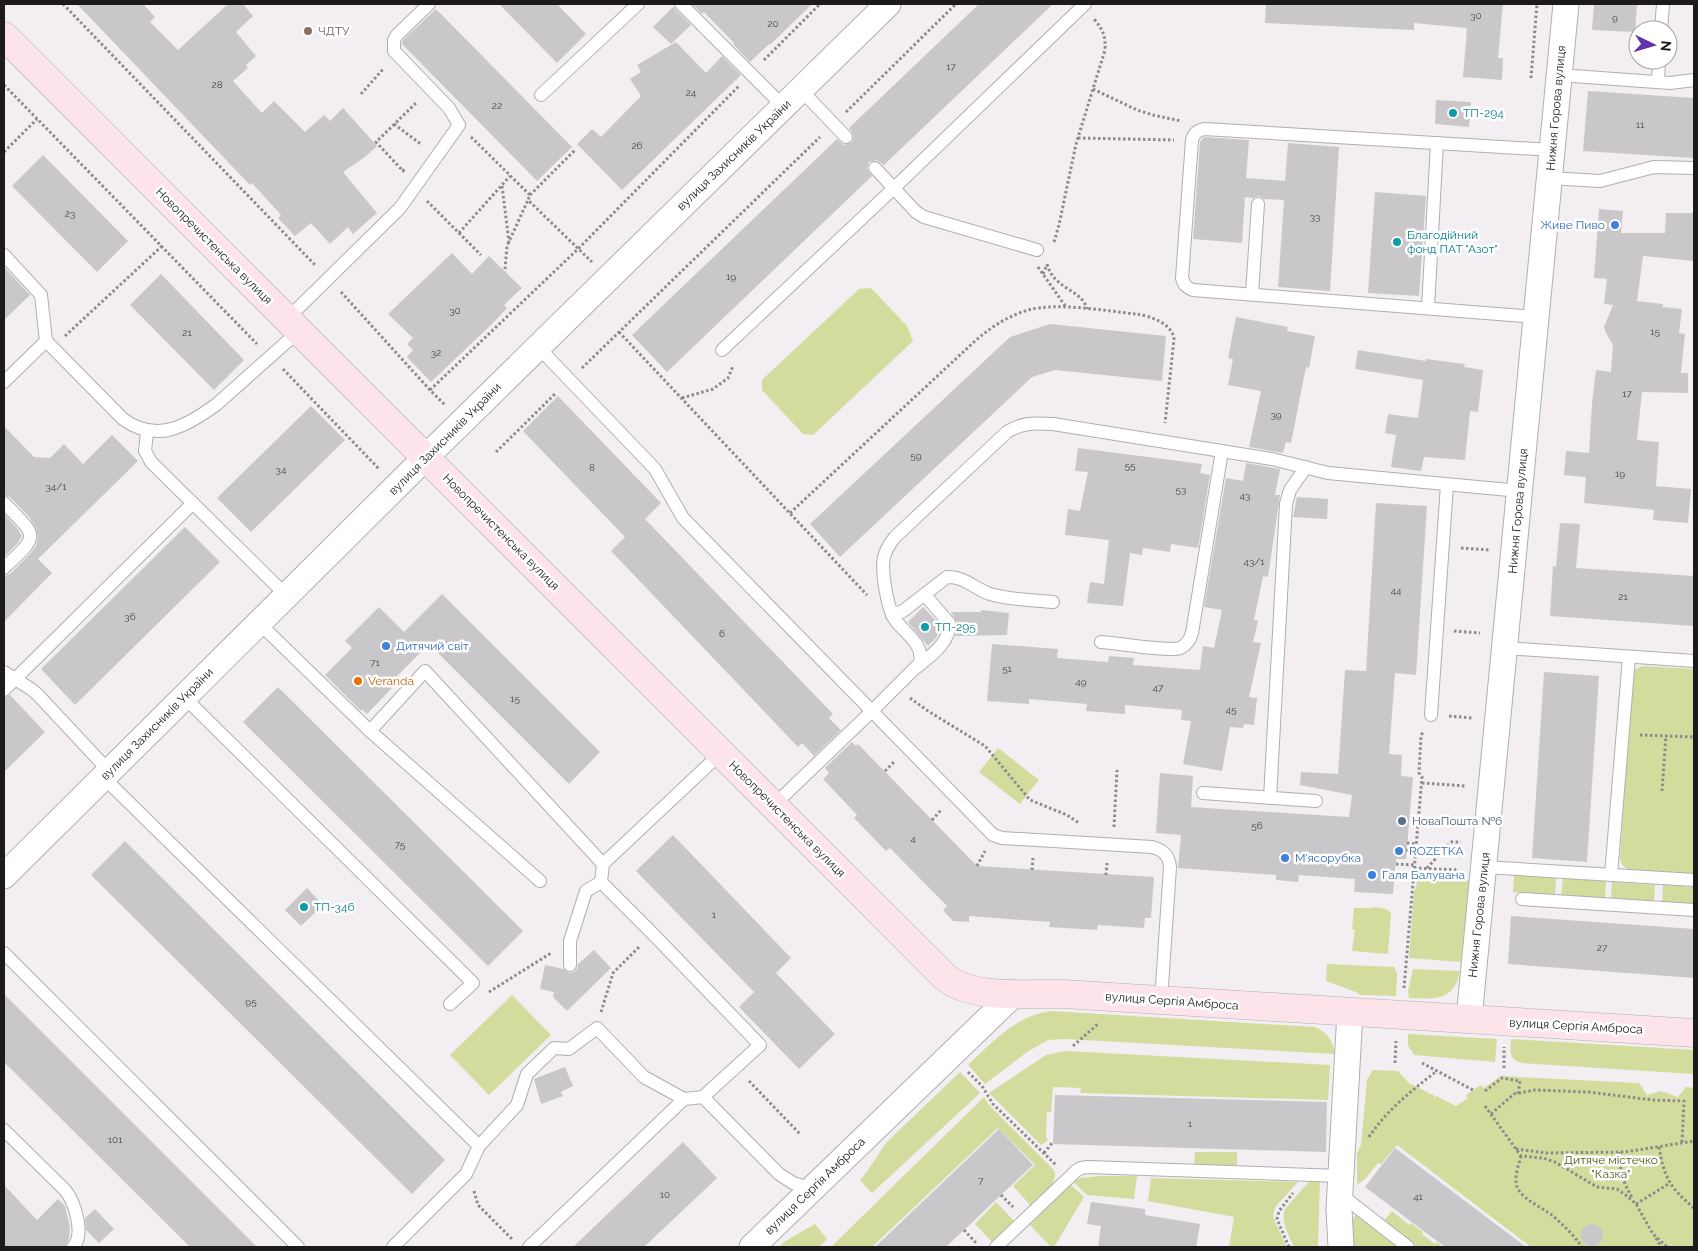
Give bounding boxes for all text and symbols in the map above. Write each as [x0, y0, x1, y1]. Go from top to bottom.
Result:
house number: 30 [1470, 10, 1482, 21]
house number: 9 [1612, 12, 1618, 23]
house number: 20 [767, 18, 779, 29]
north arrow [1628, 20, 1678, 70]
place label: ЧДТУ [318, 24, 350, 38]
marker: ЧДТУ [302, 25, 314, 37]
text: N [1658, 40, 1674, 52]
street label: Нижня Горова вулиця [1544, 45, 1568, 171]
house number: 17 [946, 61, 956, 72]
house number: 28 [211, 79, 223, 90]
house number: 24 [686, 87, 697, 98]
street label: вулиця Захисників України [674, 97, 794, 213]
house number: 22 [492, 100, 502, 111]
place label: ТП-294 [1463, 106, 1504, 120]
marker: ТП-294 [1447, 107, 1459, 119]
house number: 11 [1636, 119, 1645, 130]
house number: 26 [631, 140, 643, 151]
street label: Новопречистенська вулиця [153, 185, 275, 307]
house number: 23 [65, 208, 75, 219]
house number: 33 [1310, 211, 1320, 222]
place label: Живе Пиво [1540, 218, 1605, 232]
marker: Живе Пиво [1609, 219, 1621, 231]
place label: Благодійний фонд ПАТ "Азот" [1407, 228, 1498, 256]
marker: Благодійний фонд ПАТ "Азот" [1391, 236, 1403, 248]
house number: 19 [726, 271, 736, 282]
house number: 30 [449, 305, 461, 316]
house number: 15 [1650, 326, 1660, 337]
house number: 21 [182, 327, 192, 338]
house number: 32 [431, 347, 441, 358]
street label: вулиця Захисників України [386, 380, 504, 498]
house number: 17 [1622, 388, 1632, 399]
house number: 39 [1270, 409, 1282, 420]
street label: Нижня Горова вулиця [1506, 448, 1530, 574]
house number: 59 [910, 450, 922, 461]
house number: 55 [1125, 460, 1136, 471]
house number: 8 [589, 462, 595, 473]
house number: 34 [276, 464, 287, 475]
house number: 19 [1615, 468, 1625, 479]
street label: Новопречистенська вулиця [440, 471, 562, 593]
house number: 34/1 [46, 481, 67, 492]
house number: 53 [1176, 484, 1186, 495]
house number: 43 [1240, 490, 1250, 501]
house number: 43/1 [1244, 556, 1265, 567]
house number: 44 [1391, 585, 1402, 596]
house number: 21 [1618, 591, 1628, 602]
house number: 36 [124, 611, 136, 622]
place label: ТП-295 [935, 620, 976, 634]
marker: ТП-295 [919, 621, 931, 633]
house number: 6 [719, 628, 725, 639]
place label: Дитячий світ [396, 639, 469, 653]
marker: Дитячий світ [380, 640, 392, 652]
house number: 71 [370, 657, 381, 668]
house number: 51 [1002, 663, 1013, 674]
street label: вулиця Захисників України [98, 665, 216, 783]
place label: Veranda [368, 674, 414, 688]
marker: Veranda [352, 675, 364, 687]
house number: 49 [1075, 676, 1087, 687]
house number: 47 [1153, 682, 1164, 693]
house number: 15 [510, 693, 520, 704]
house number: 45 [1226, 704, 1237, 715]
street label: Новопречистенська вулиця [726, 758, 848, 880]
place label: НоваПошта №6 [1412, 814, 1502, 828]
marker: НоваПошта №6 [1396, 815, 1408, 827]
house number: 56 [1251, 820, 1263, 831]
house number: 4 [910, 833, 916, 844]
house number: 75 [395, 839, 406, 850]
place label: ROZETKA [1409, 844, 1464, 858]
marker: ROZETKA [1393, 845, 1405, 857]
place label: М'ясорубка [1295, 851, 1361, 865]
marker: М'ясорубка [1279, 852, 1291, 864]
street label: Нижня Горова вулиця [1465, 852, 1493, 978]
place label: Галя Балувана [1382, 868, 1465, 882]
marker: Галя Балувана [1366, 869, 1378, 881]
place label: ТП-346 [314, 900, 355, 914]
marker: ТП-346 [298, 901, 310, 913]
house number: 1 [712, 909, 717, 920]
house number: 27 [1597, 942, 1608, 953]
street label: вулиця Сергія Амброса [1105, 989, 1239, 1013]
house number: 95 [245, 996, 257, 1007]
street label: вулиця Сергія Амброса [1509, 1016, 1643, 1036]
house number: 1 [1188, 1118, 1193, 1129]
house number: 101 [108, 1134, 123, 1145]
street label: вулиця Сергія Амброса [762, 1135, 868, 1237]
park label: Дитяче містечко "Казка" [1564, 1153, 1658, 1181]
house number: 7 [978, 1175, 984, 1186]
house number: 10 [660, 1189, 670, 1200]
house number: 41 [1413, 1191, 1424, 1202]

